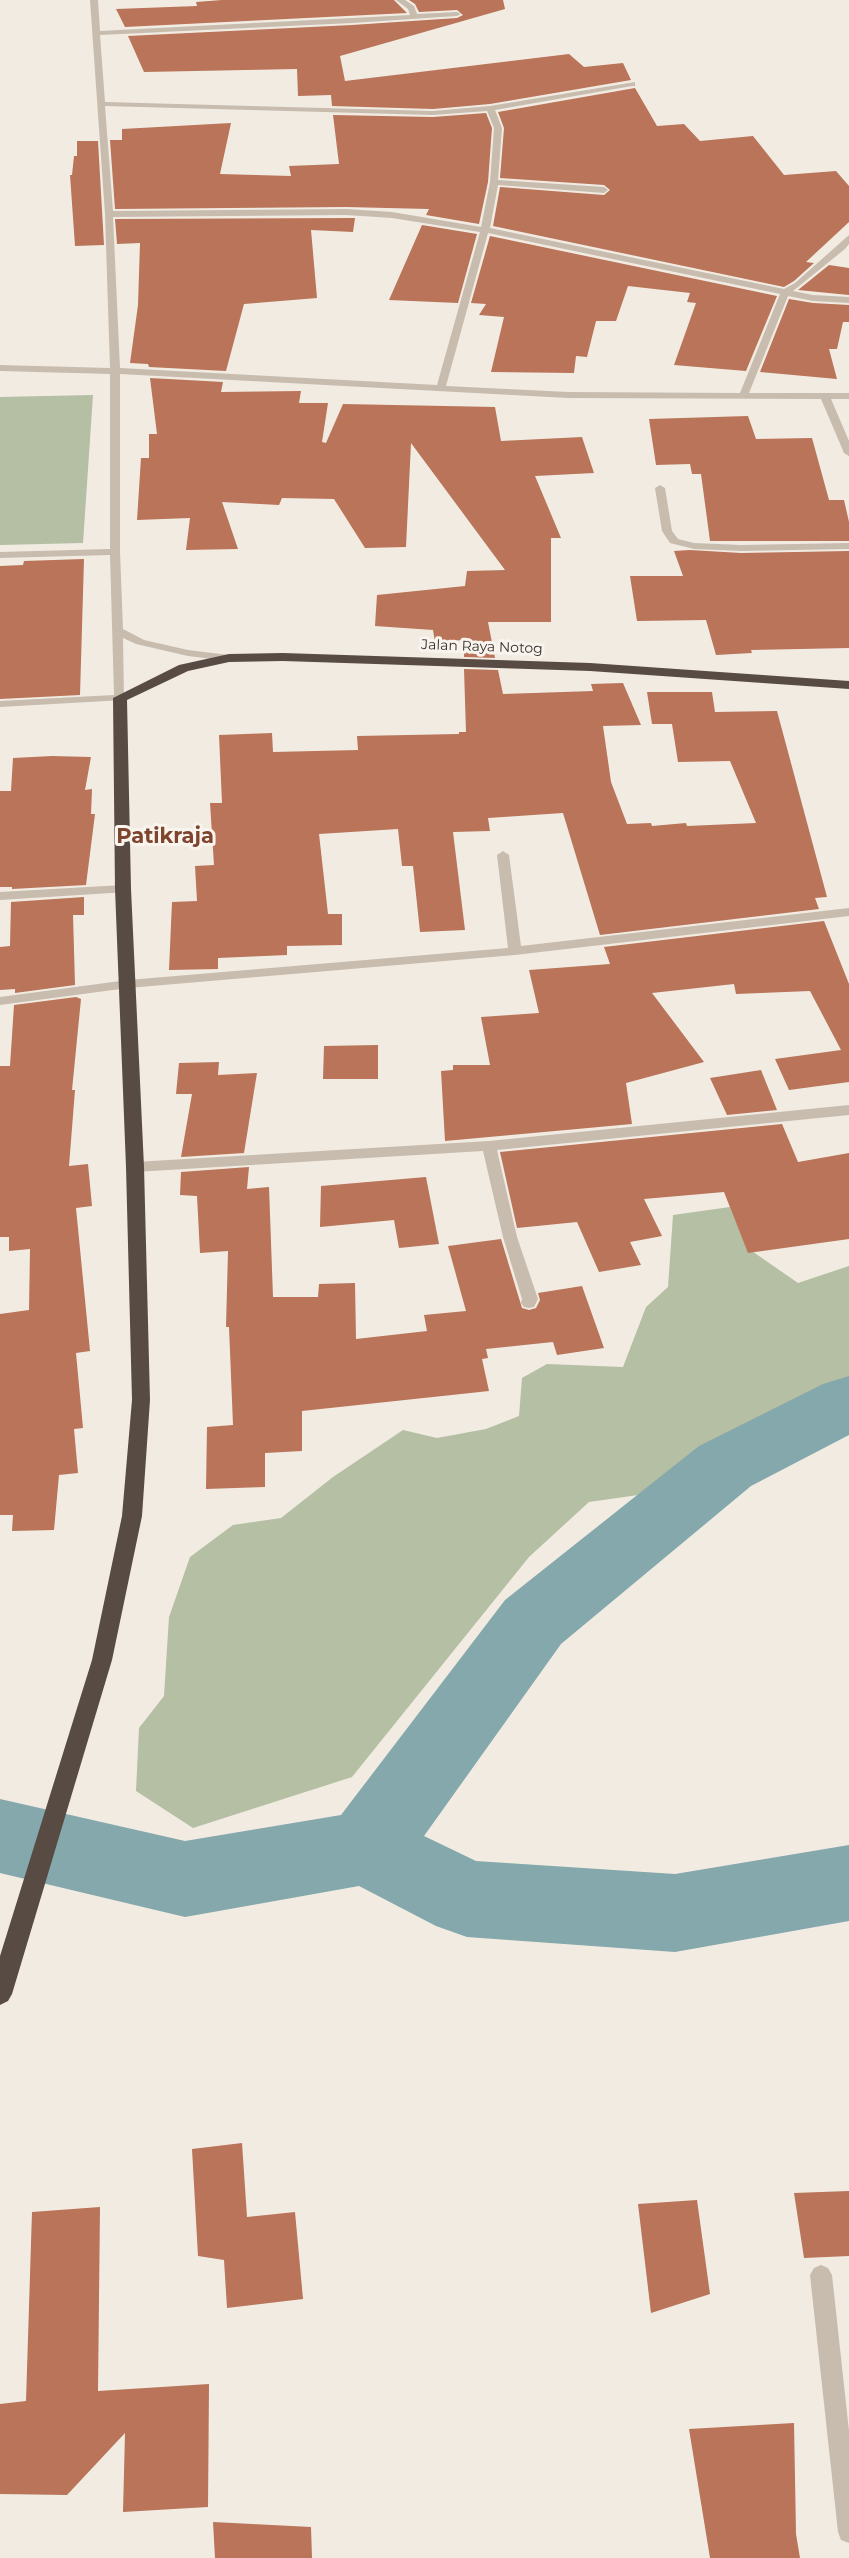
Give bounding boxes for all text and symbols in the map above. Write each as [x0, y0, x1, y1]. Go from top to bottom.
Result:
street label: Jalan Raya Notog [421, 636, 543, 658]
district label: Patikraja [116, 824, 214, 850]

